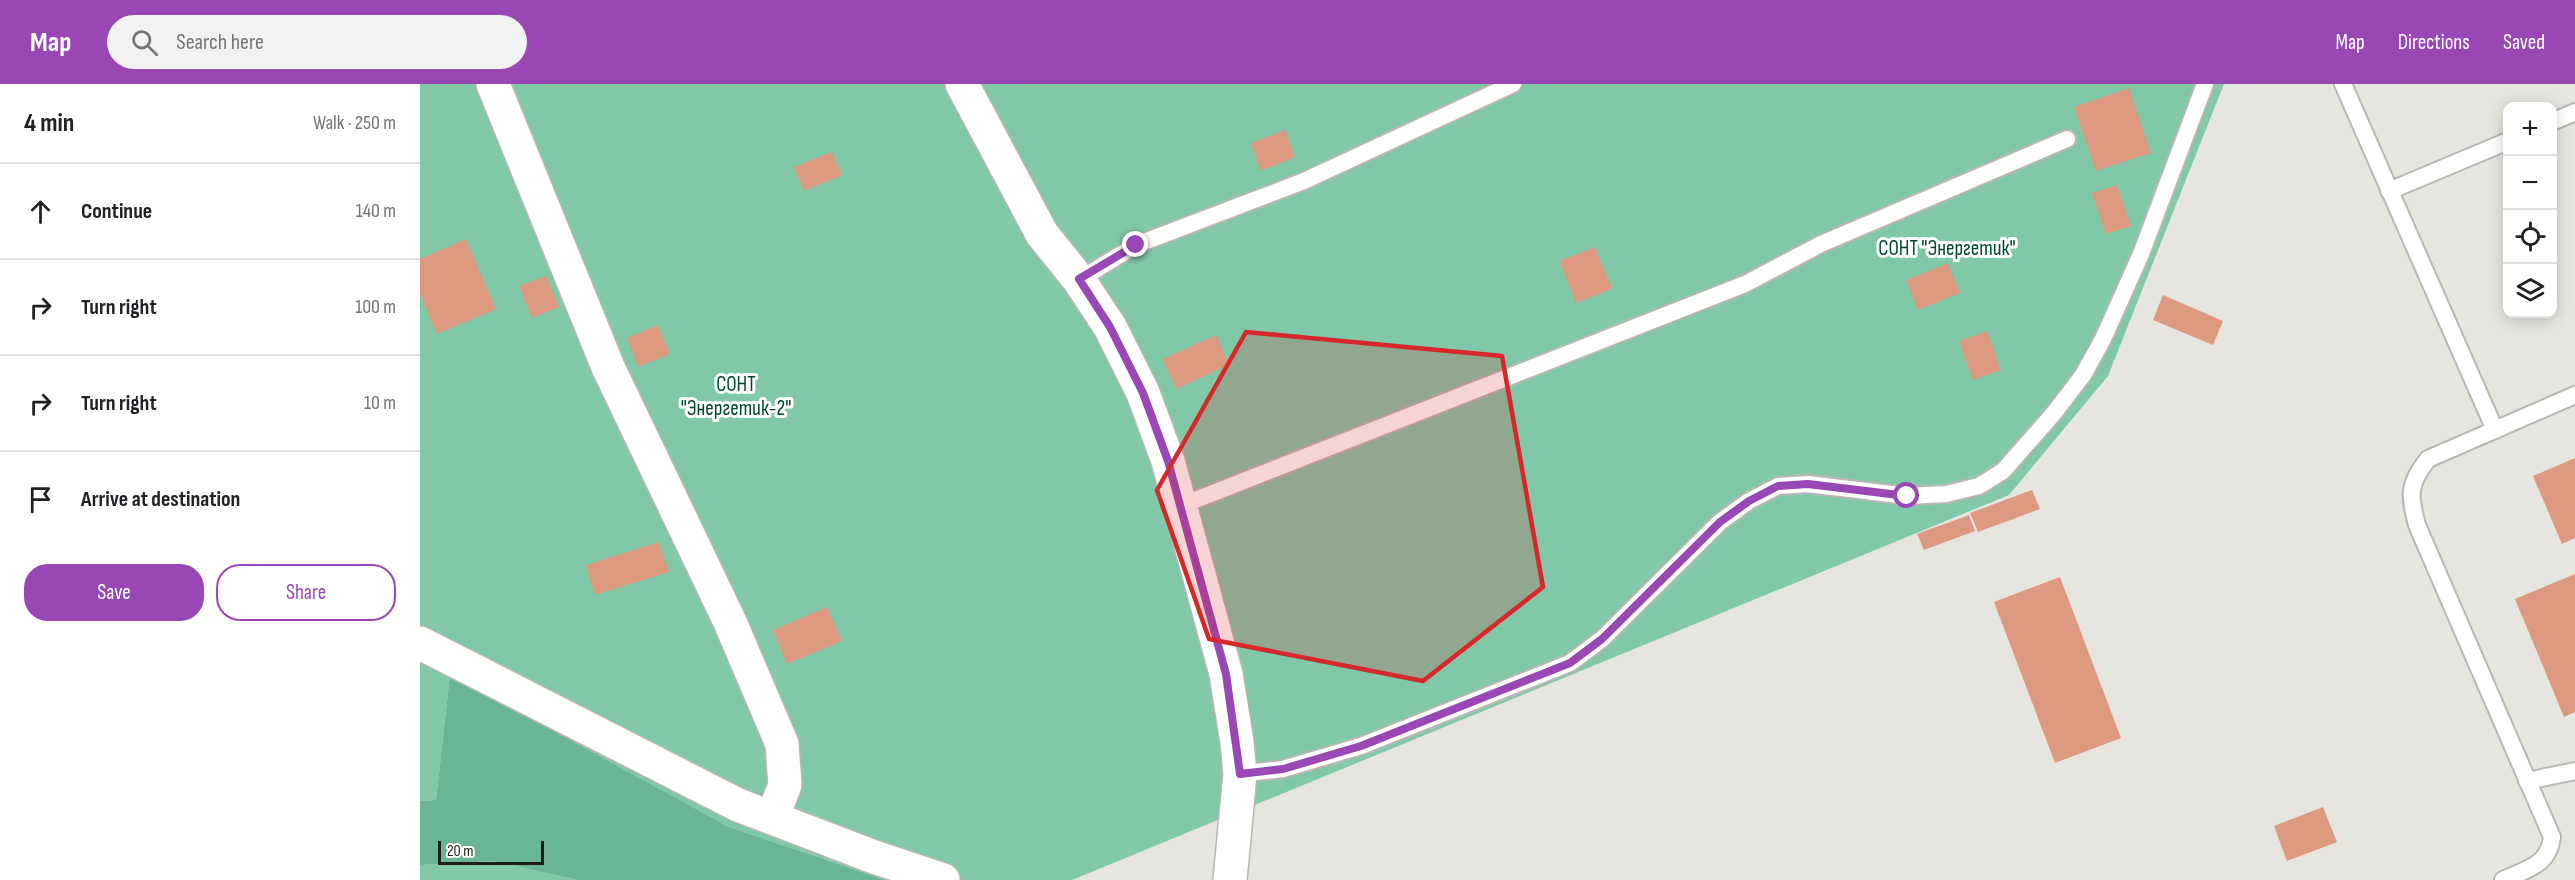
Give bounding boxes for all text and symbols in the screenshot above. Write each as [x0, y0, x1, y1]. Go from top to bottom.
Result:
search box [107, 15, 527, 69]
text: Map [30, 26, 71, 59]
icon: search [128, 26, 161, 59]
text: Search here [176, 29, 264, 56]
text: Map [2335, 30, 2365, 55]
text: Directions [2398, 30, 2470, 55]
text: Saved [2503, 30, 2545, 55]
map controls [2503, 102, 2557, 318]
button: + [2503, 102, 2557, 156]
text: 4 min [24, 108, 74, 139]
text: Walk · 250 m [313, 111, 396, 135]
button: − [2503, 156, 2557, 210]
icon: ahead [24, 195, 57, 228]
text: Continue [81, 198, 152, 225]
text: 140 m [356, 199, 396, 223]
button: locate [2503, 210, 2557, 264]
route end [1122, 231, 1148, 257]
park label: СОНТ "Энергетик" [1878, 236, 2016, 261]
button: layers [2503, 264, 2557, 318]
icon: right [24, 291, 57, 324]
text: Turn right [81, 294, 157, 321]
text: 100 m [355, 295, 396, 319]
park label: СОНТ "Энергетик-2" [681, 372, 791, 421]
icon: right [24, 387, 57, 420]
text: Turn right [81, 390, 157, 417]
text: 10 m [364, 391, 396, 415]
route start [1893, 482, 1919, 508]
icon: arrive [24, 483, 57, 516]
text: Arrive at destination [81, 486, 240, 513]
button: Save [24, 564, 204, 621]
button: Share [216, 564, 396, 621]
scale bar [438, 838, 544, 866]
text: 20 m [447, 842, 474, 861]

